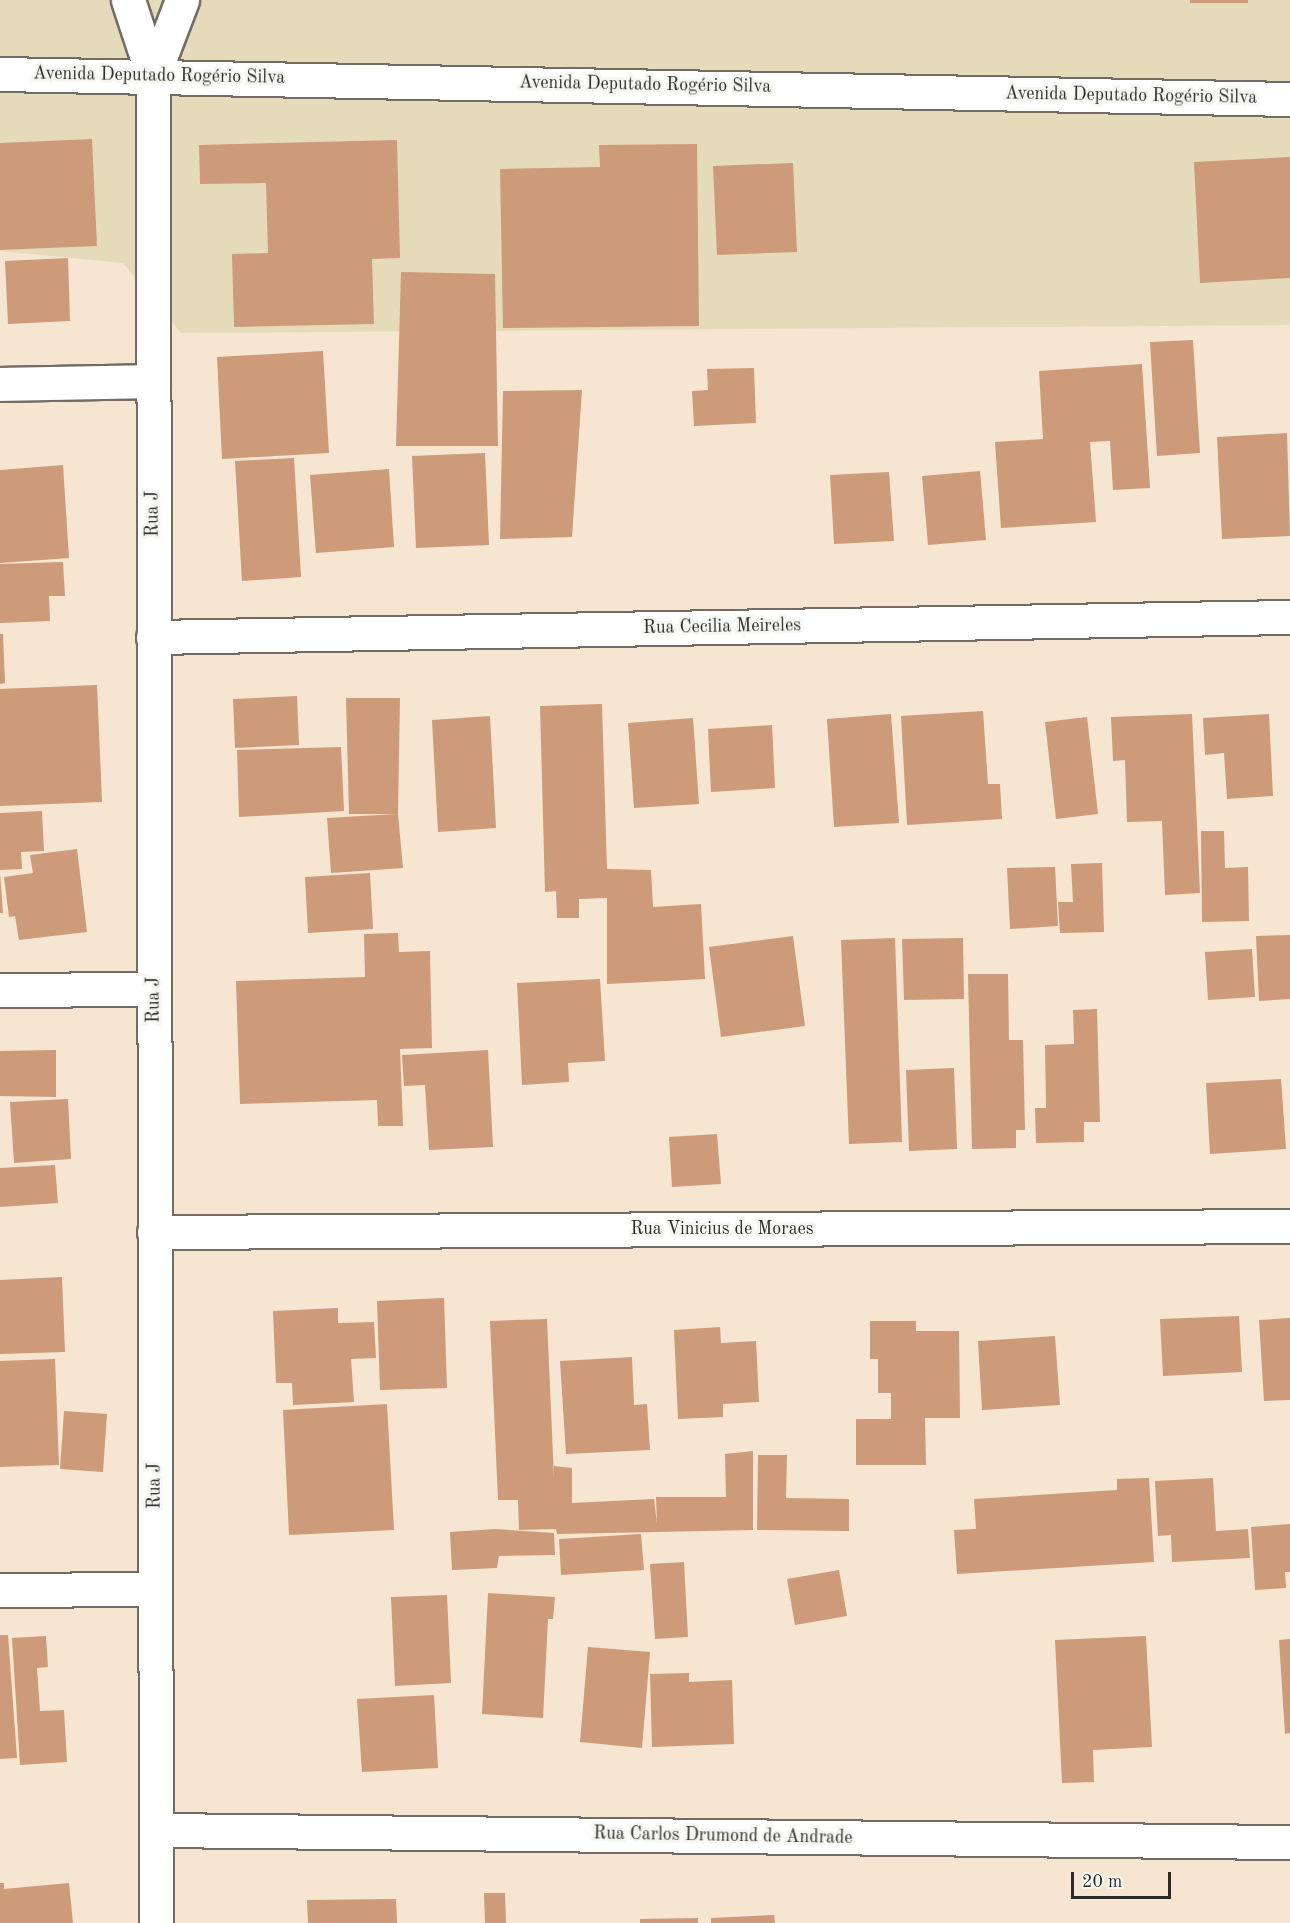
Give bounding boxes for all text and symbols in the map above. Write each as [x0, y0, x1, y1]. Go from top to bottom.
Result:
street label: Avenida Deputado Rogério Silva [33, 63, 285, 89]
street label: Avenida Deputado Rogério Silva [519, 72, 771, 98]
street label: Avenida Deputado Rogério Silva [1005, 83, 1257, 109]
street label: Rua J [142, 491, 164, 537]
street label: Rua Cecilia Meireles [643, 615, 801, 639]
street label: Rua J [143, 977, 165, 1023]
street label: Rua Vinicius de Moraes [630, 1218, 814, 1240]
street label: Rua J [144, 1463, 166, 1509]
street label: Rua Carlos Drumond de Andrade [593, 1823, 853, 1849]
scale bar [1074, 1860, 1174, 1898]
text: 20 m [1082, 1873, 1122, 1891]

